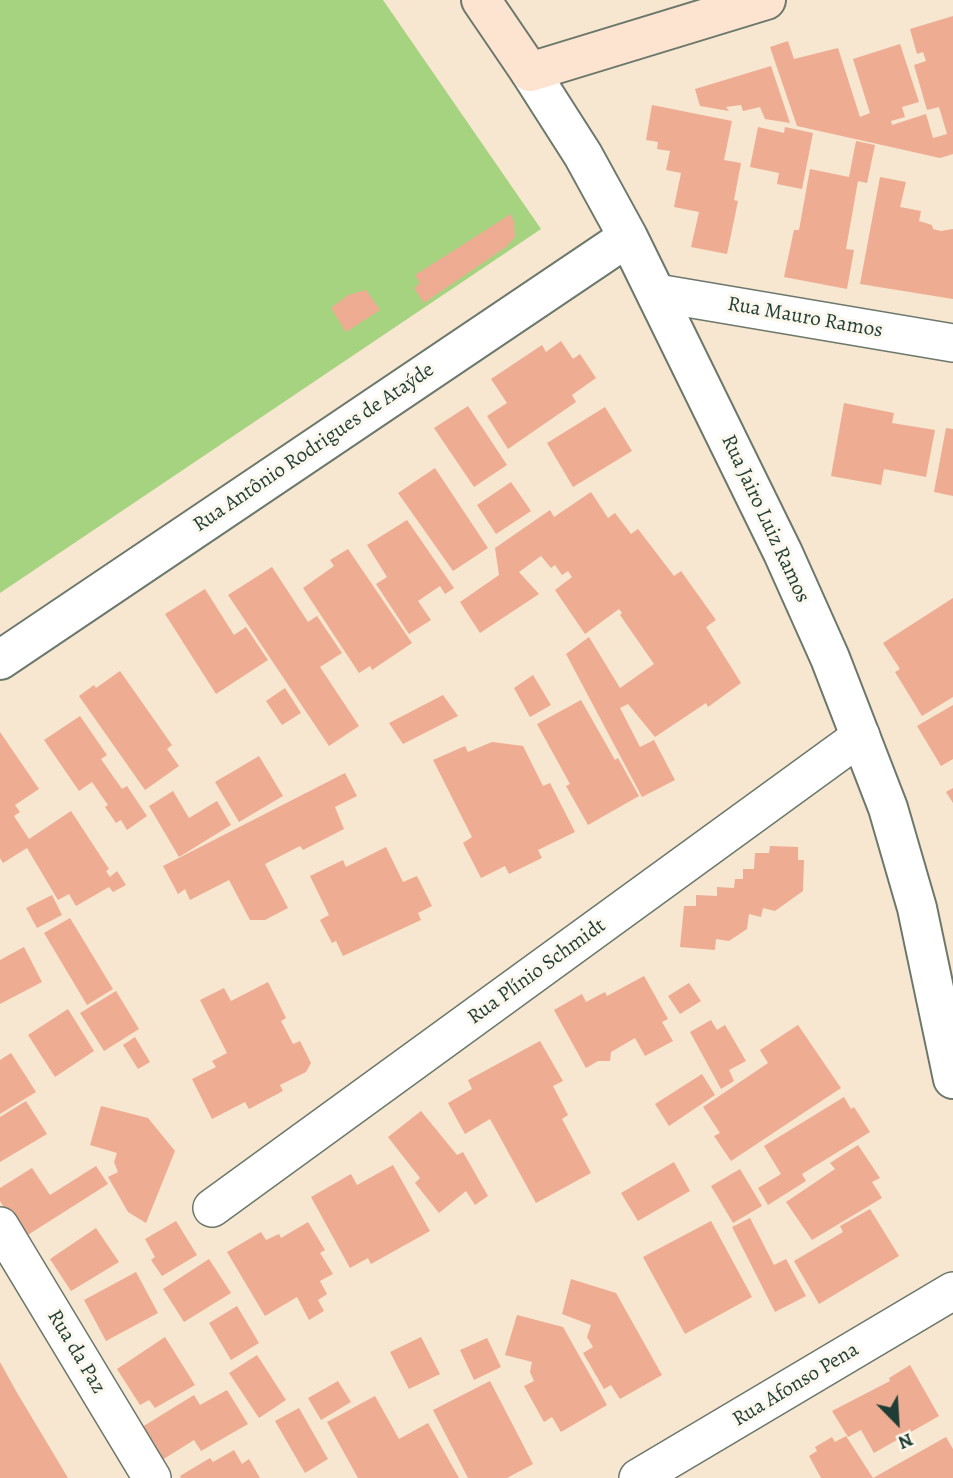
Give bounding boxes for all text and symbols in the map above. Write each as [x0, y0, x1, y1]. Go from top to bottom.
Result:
street label: Rua Mauro Ramos [725, 292, 885, 344]
street label: Rua Antônio Rodrigues de Ataýde [189, 358, 439, 538]
street label: Rua Jairo Luiz Ramos [715, 431, 815, 607]
street label: Rua Plínio Schmidt [463, 913, 611, 1031]
street label: Rua da Paz [41, 1306, 111, 1398]
street label: Rua Afonso Pena [728, 1337, 864, 1433]
north arrow [862, 1387, 932, 1457]
text: N [894, 1426, 917, 1456]

